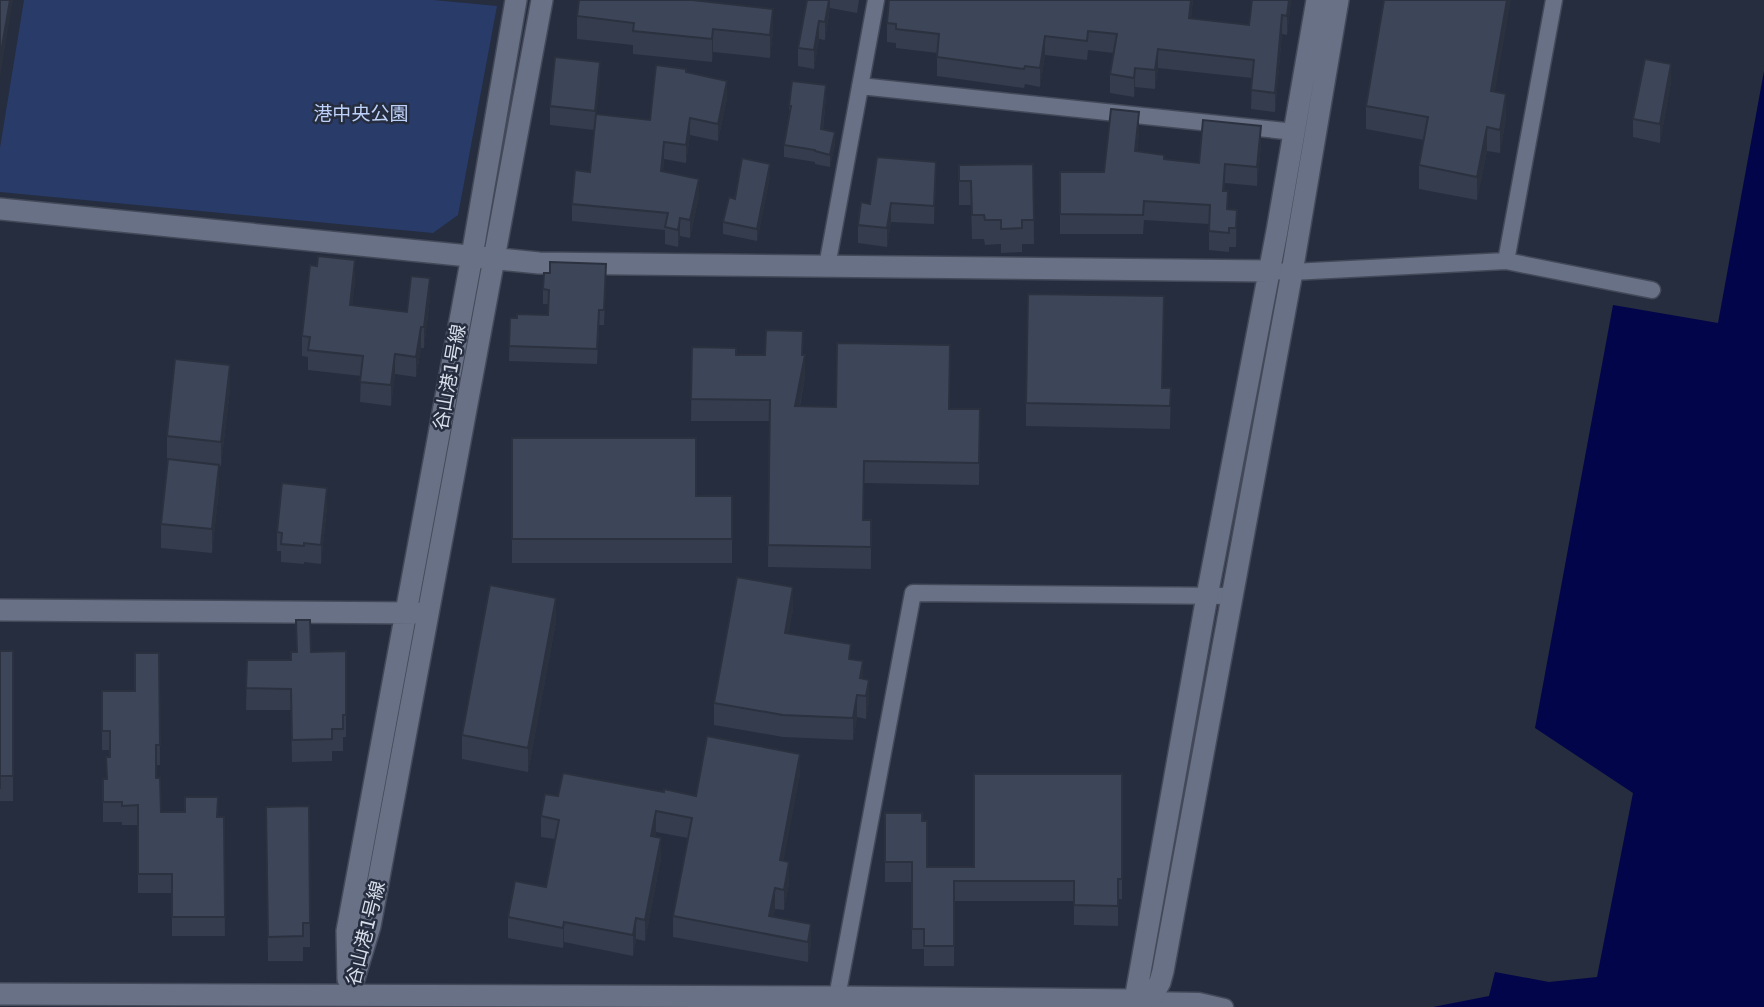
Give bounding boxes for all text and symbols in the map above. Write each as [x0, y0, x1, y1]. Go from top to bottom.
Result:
park label: 港中央公園 [313, 102, 409, 124]
street label: 谷山港1号線 [429, 322, 469, 432]
street label: 谷山港1号線 [341, 878, 389, 988]

